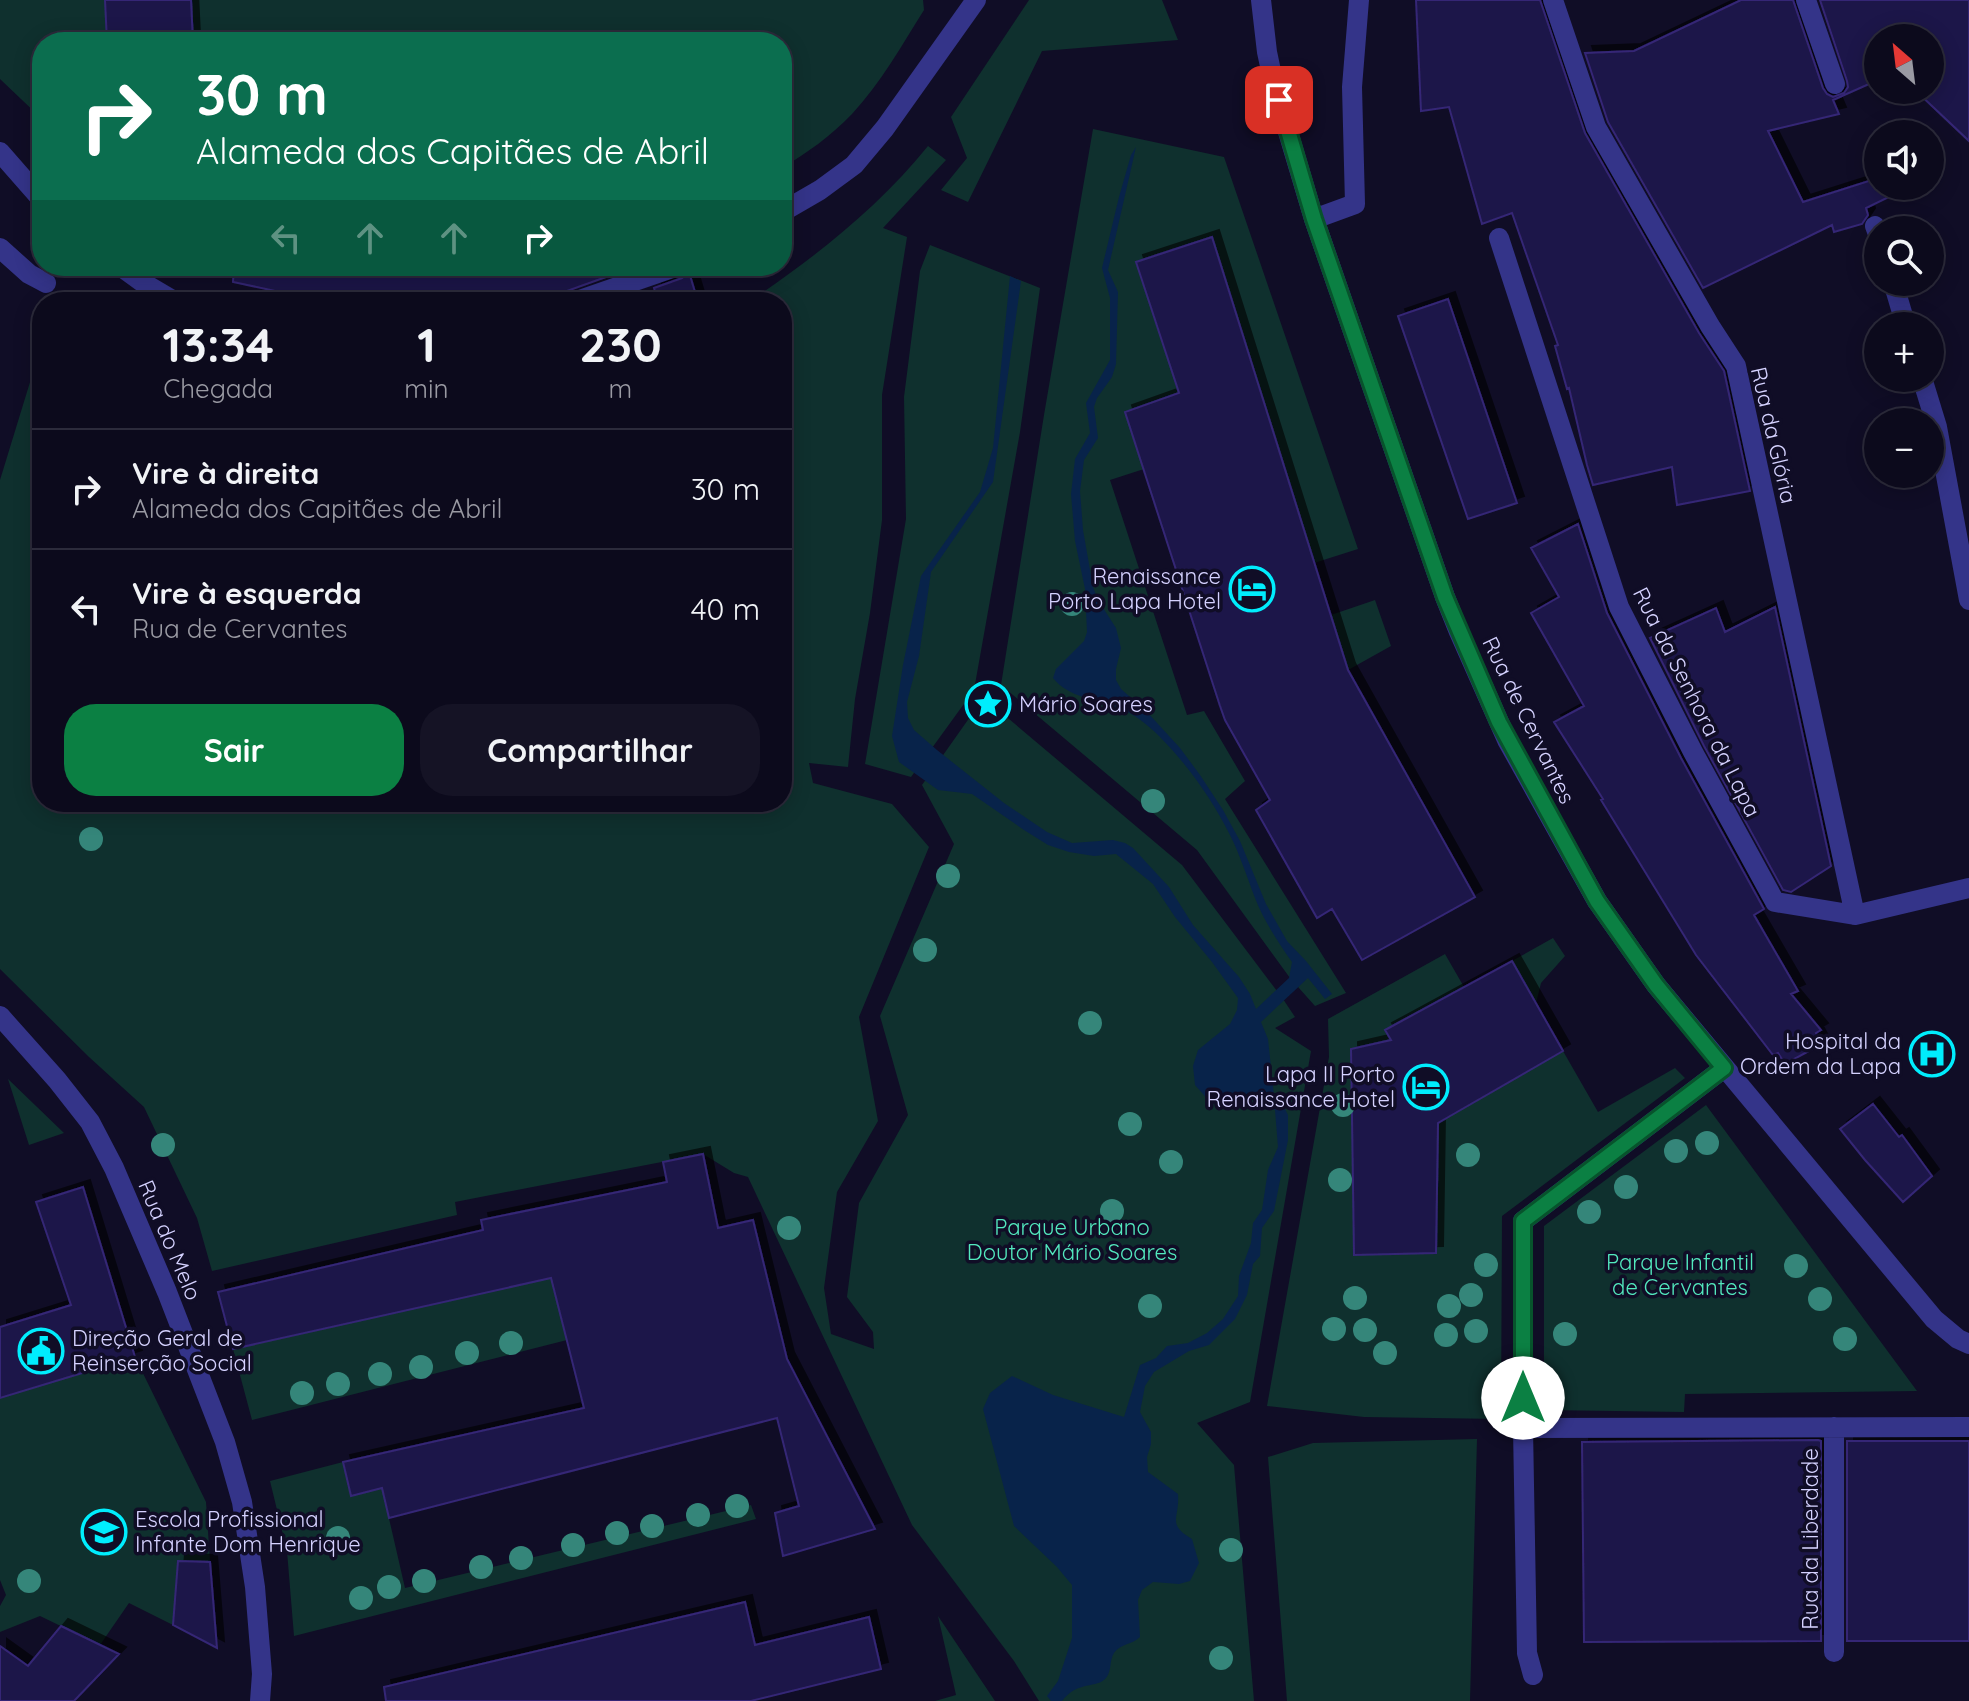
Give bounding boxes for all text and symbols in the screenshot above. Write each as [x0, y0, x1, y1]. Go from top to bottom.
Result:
north arrow [1864, 24, 1944, 104]
map controls [1864, 24, 1944, 488]
text: 30 m [196, 59, 328, 129]
icon: right [64, 64, 168, 168]
pin [1245, 66, 1313, 134]
icon: arrive [1257, 78, 1301, 122]
button: sound [1864, 120, 1944, 200]
text: Alameda dos Capitães de Abril [196, 128, 709, 173]
icon: left [264, 216, 308, 260]
icon: ahead [348, 216, 392, 260]
icon: ahead [432, 216, 476, 260]
icon: right [516, 216, 560, 260]
button: search [1864, 216, 1944, 296]
button: + [1864, 312, 1944, 392]
text: 13:34 [162, 314, 274, 374]
text: 1 [417, 314, 436, 374]
text: 230 [579, 314, 662, 374]
street label: Rua da Glória [1745, 364, 1803, 506]
text: Chegada [163, 372, 273, 405]
text: min [404, 372, 449, 405]
text: m [608, 372, 632, 405]
button: − [1864, 408, 1944, 488]
text: Vire à direita [132, 454, 319, 492]
icon: right [64, 467, 108, 511]
text: 30 m [691, 470, 760, 508]
text: Alameda dos Capitães de Abril [132, 492, 503, 525]
place label: Renaissance Porto Lapa Hotel [1048, 562, 1221, 615]
hotel icon: Renaissance Porto Lapa Hotel [1228, 565, 1276, 613]
text: Vire à esquerda [132, 574, 361, 612]
street label: Rua da Senhora da Lapa [1627, 582, 1767, 822]
icon: left [64, 587, 108, 631]
text: 40 m [691, 590, 760, 628]
text: Rua de Cervantes [132, 612, 347, 645]
street label: Rua de Cervantes [1476, 632, 1582, 808]
place icon: Mário Soares [964, 680, 1012, 728]
place label: Mário Soares [1019, 690, 1153, 718]
button: Sair [64, 704, 404, 796]
button: Compartilhar [420, 704, 760, 796]
place label: Hospital da Ordem da Lapa [1740, 1027, 1901, 1080]
hospital icon: Hospital da Ordem da Lapa [1908, 1030, 1956, 1078]
place label: Lapa II Porto Renaissance Hotel [1207, 1060, 1395, 1113]
hotel icon: Lapa II Porto Renaissance Hotel [1402, 1063, 1450, 1111]
street label: Rua do Melo [132, 1176, 208, 1304]
park label: Parque Urbano Doutor Mário Soares [967, 1213, 1177, 1266]
park label: Parque Infantil de Cervantes [1606, 1248, 1754, 1301]
place label: Direção Geral de Reinserção Social [72, 1324, 252, 1377]
public building icon: Direção Geral de Reinserção Social [17, 1327, 65, 1375]
position arrow [1481, 1356, 1565, 1440]
street label: Rua da Liberdade [1796, 1448, 1824, 1630]
place label: Escola Profissional Infante Dom Henrique [135, 1505, 361, 1558]
school or university icon: Escola Profissional Infante Dom Henrique [80, 1508, 128, 1556]

